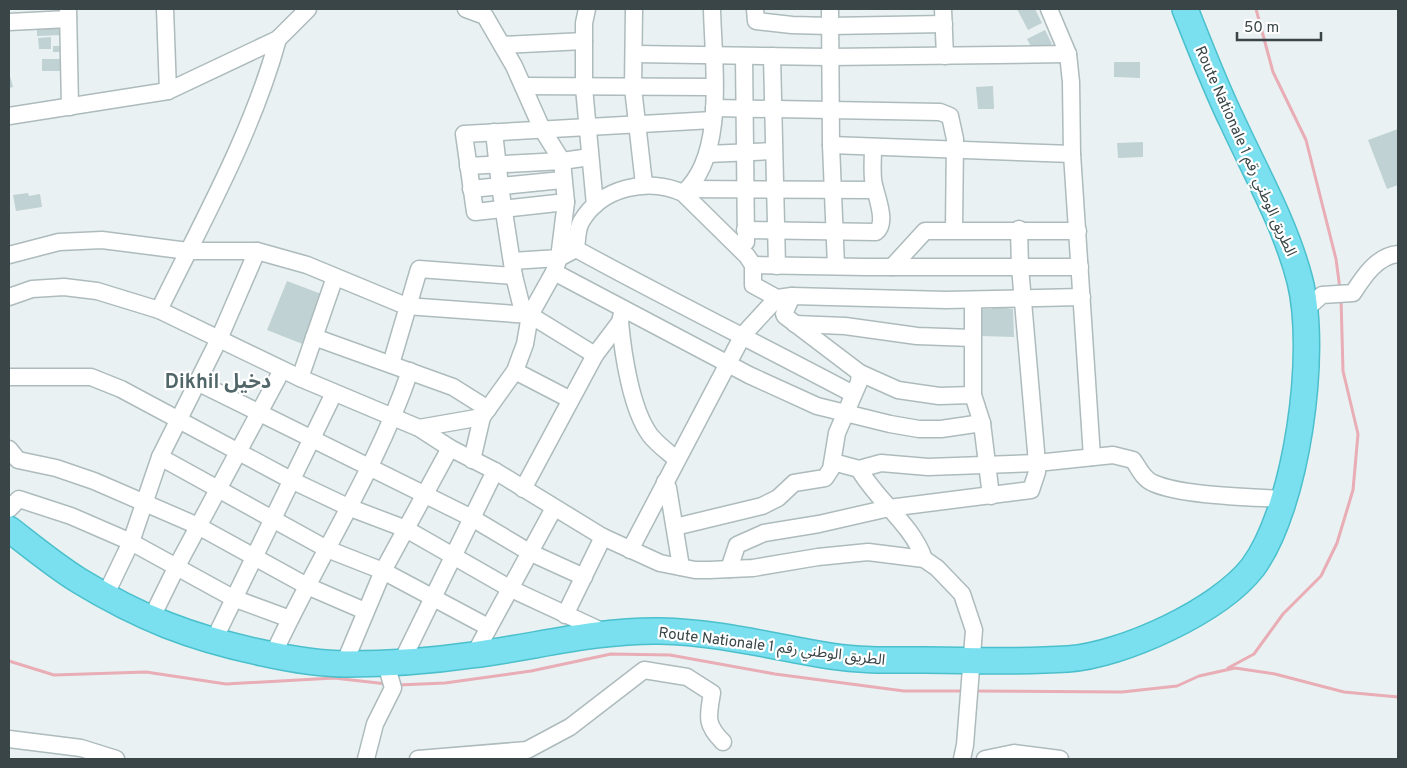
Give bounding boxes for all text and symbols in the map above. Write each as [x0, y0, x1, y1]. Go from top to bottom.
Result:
scale bar [1237, 10, 1321, 42]
text: 50 m [1244, 19, 1279, 38]
street label: Route Nationale الطريق الوطني رقم 1 [1189, 43, 1300, 260]
district label: Dikhil دخيل [165, 370, 271, 396]
street label: Route Nationale الطريق الوطني رقم 1 [657, 624, 886, 671]

